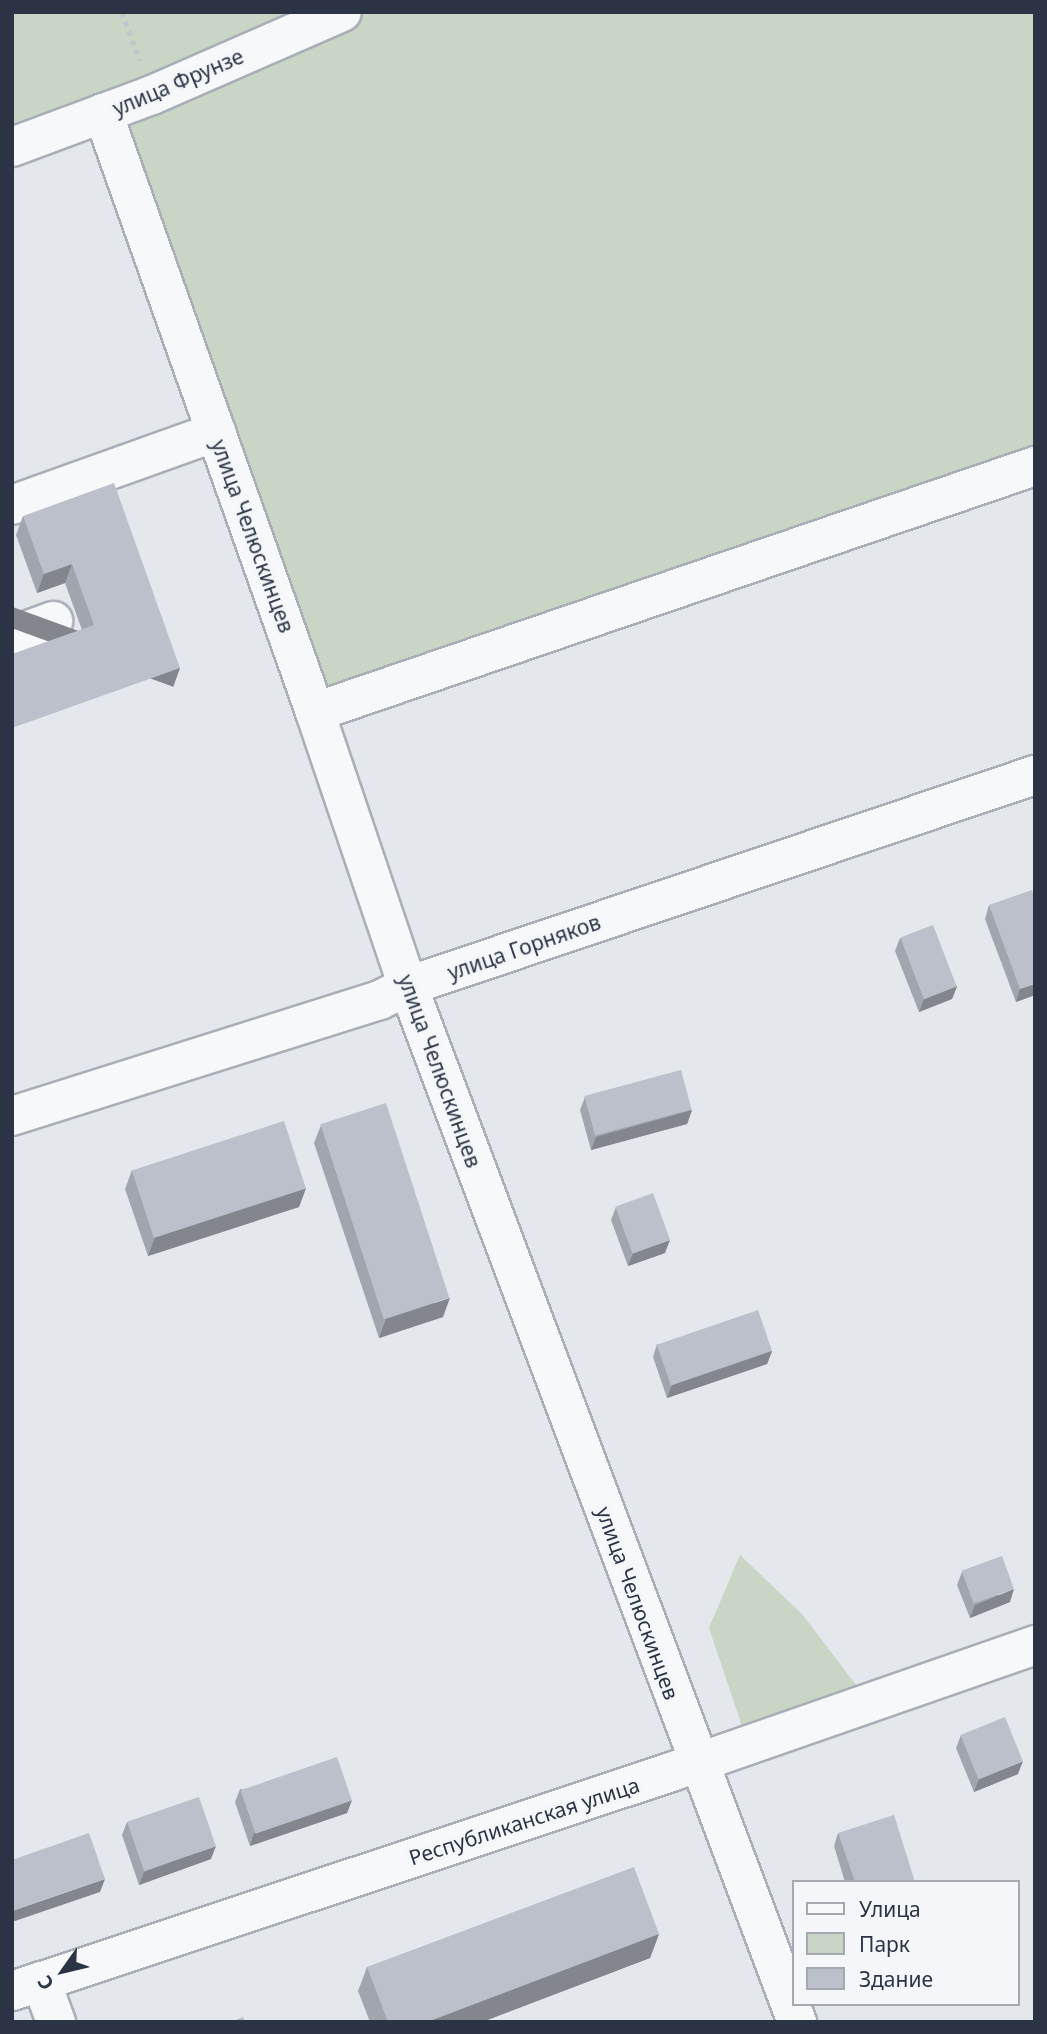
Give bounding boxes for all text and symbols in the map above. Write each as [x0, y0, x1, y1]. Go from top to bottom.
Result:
street label: улица Фрунзе [109, 43, 247, 121]
street label: улица Челюскинцев [206, 436, 300, 636]
street label: улица Горняков [444, 909, 604, 985]
street label: улица Челюскинцев [393, 971, 487, 1171]
street label: улица Челюскинцев [591, 1503, 685, 1703]
street label: Республиканская улица [406, 1772, 642, 1870]
legend [792, 1880, 1019, 2006]
text: Улица [859, 1895, 921, 1923]
text: Парк [859, 1930, 910, 1958]
north arrow [28, 1936, 98, 2006]
text: Здание [859, 1965, 933, 1993]
text: С [31, 1970, 60, 1995]

